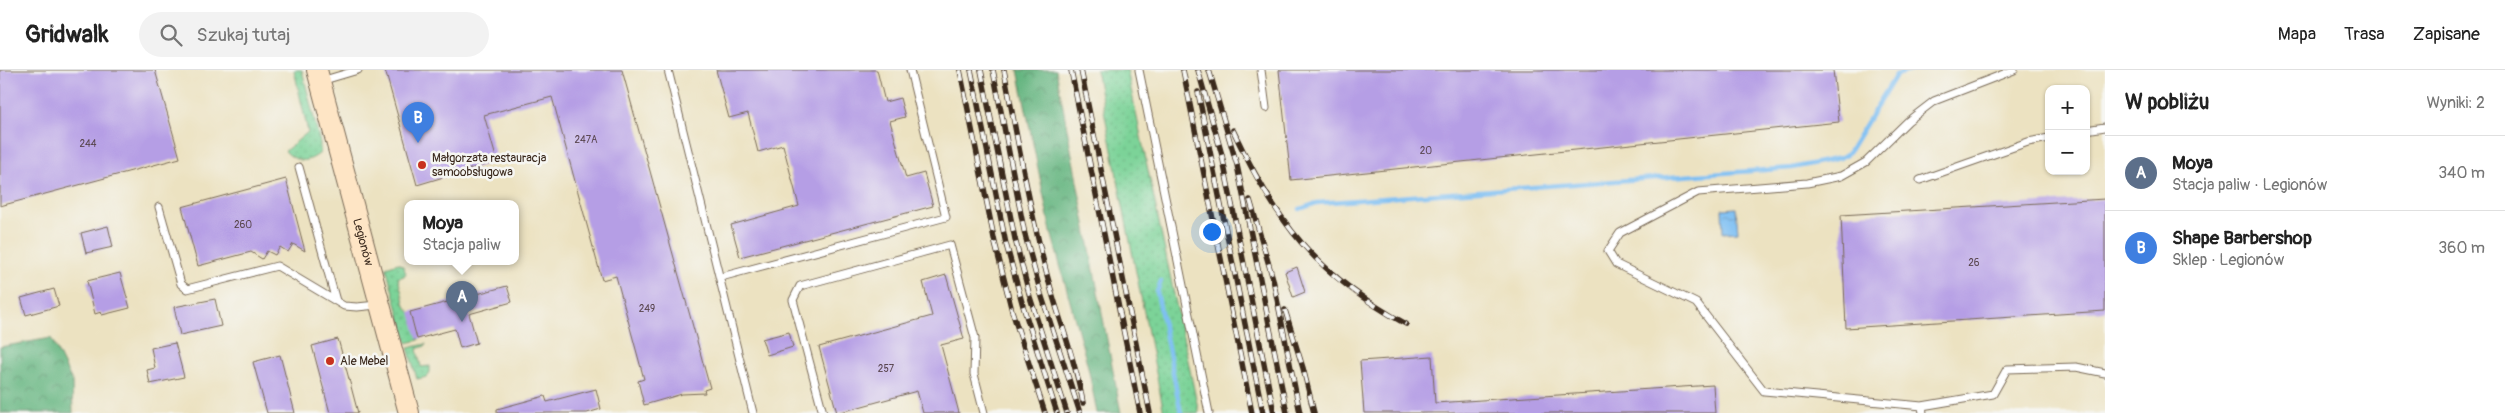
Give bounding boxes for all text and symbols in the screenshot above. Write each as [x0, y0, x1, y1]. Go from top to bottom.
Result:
search box [139, 12, 489, 57]
text: Gridwalk [25, 20, 109, 49]
icon: search [157, 21, 185, 49]
text: Szukaj tutaj [197, 23, 290, 47]
text: Mapa [2278, 23, 2316, 46]
text: Trasa [2344, 23, 2385, 46]
text: Zapisane [2413, 23, 2480, 46]
map controls [2045, 85, 2090, 175]
button: + [2045, 85, 2090, 130]
text: W pobliżu [2125, 89, 2209, 116]
text: Wyniki: 2 [2426, 93, 2485, 113]
pin: B [402, 102, 434, 143]
button: − [2045, 130, 2090, 175]
house number: 247A [574, 134, 598, 146]
house number: 244 [79, 138, 97, 150]
house number: 20 [1420, 145, 1432, 157]
place label: Małgorzata restauracja samoobsługowa [432, 151, 547, 180]
text: Moya [2172, 151, 2213, 175]
marker: Małgorzata restauracja samoobsługowa [416, 159, 428, 171]
text: A [2136, 163, 2146, 183]
text: 340 m [2438, 163, 2485, 183]
text: Stacja paliw · Legionów [2172, 175, 2327, 195]
popup [404, 200, 519, 265]
text: Moya [422, 211, 463, 235]
street label: Legionów [350, 216, 377, 267]
house number: 260 [234, 219, 252, 231]
your location [1199, 219, 1225, 245]
text: Shape Barbershop [2172, 226, 2312, 250]
text: Stacja paliw [422, 235, 501, 255]
text: B [2136, 238, 2146, 258]
text: 360 m [2438, 238, 2485, 258]
text: Sklep · Legionów [2172, 250, 2284, 270]
house number: 26 [1968, 257, 1980, 269]
pin: A [446, 281, 478, 322]
house number: 249 [639, 303, 655, 315]
place label: Ale Mebel [340, 354, 389, 369]
marker: Ale Mebel [324, 355, 336, 367]
house number: 257 [878, 363, 895, 375]

